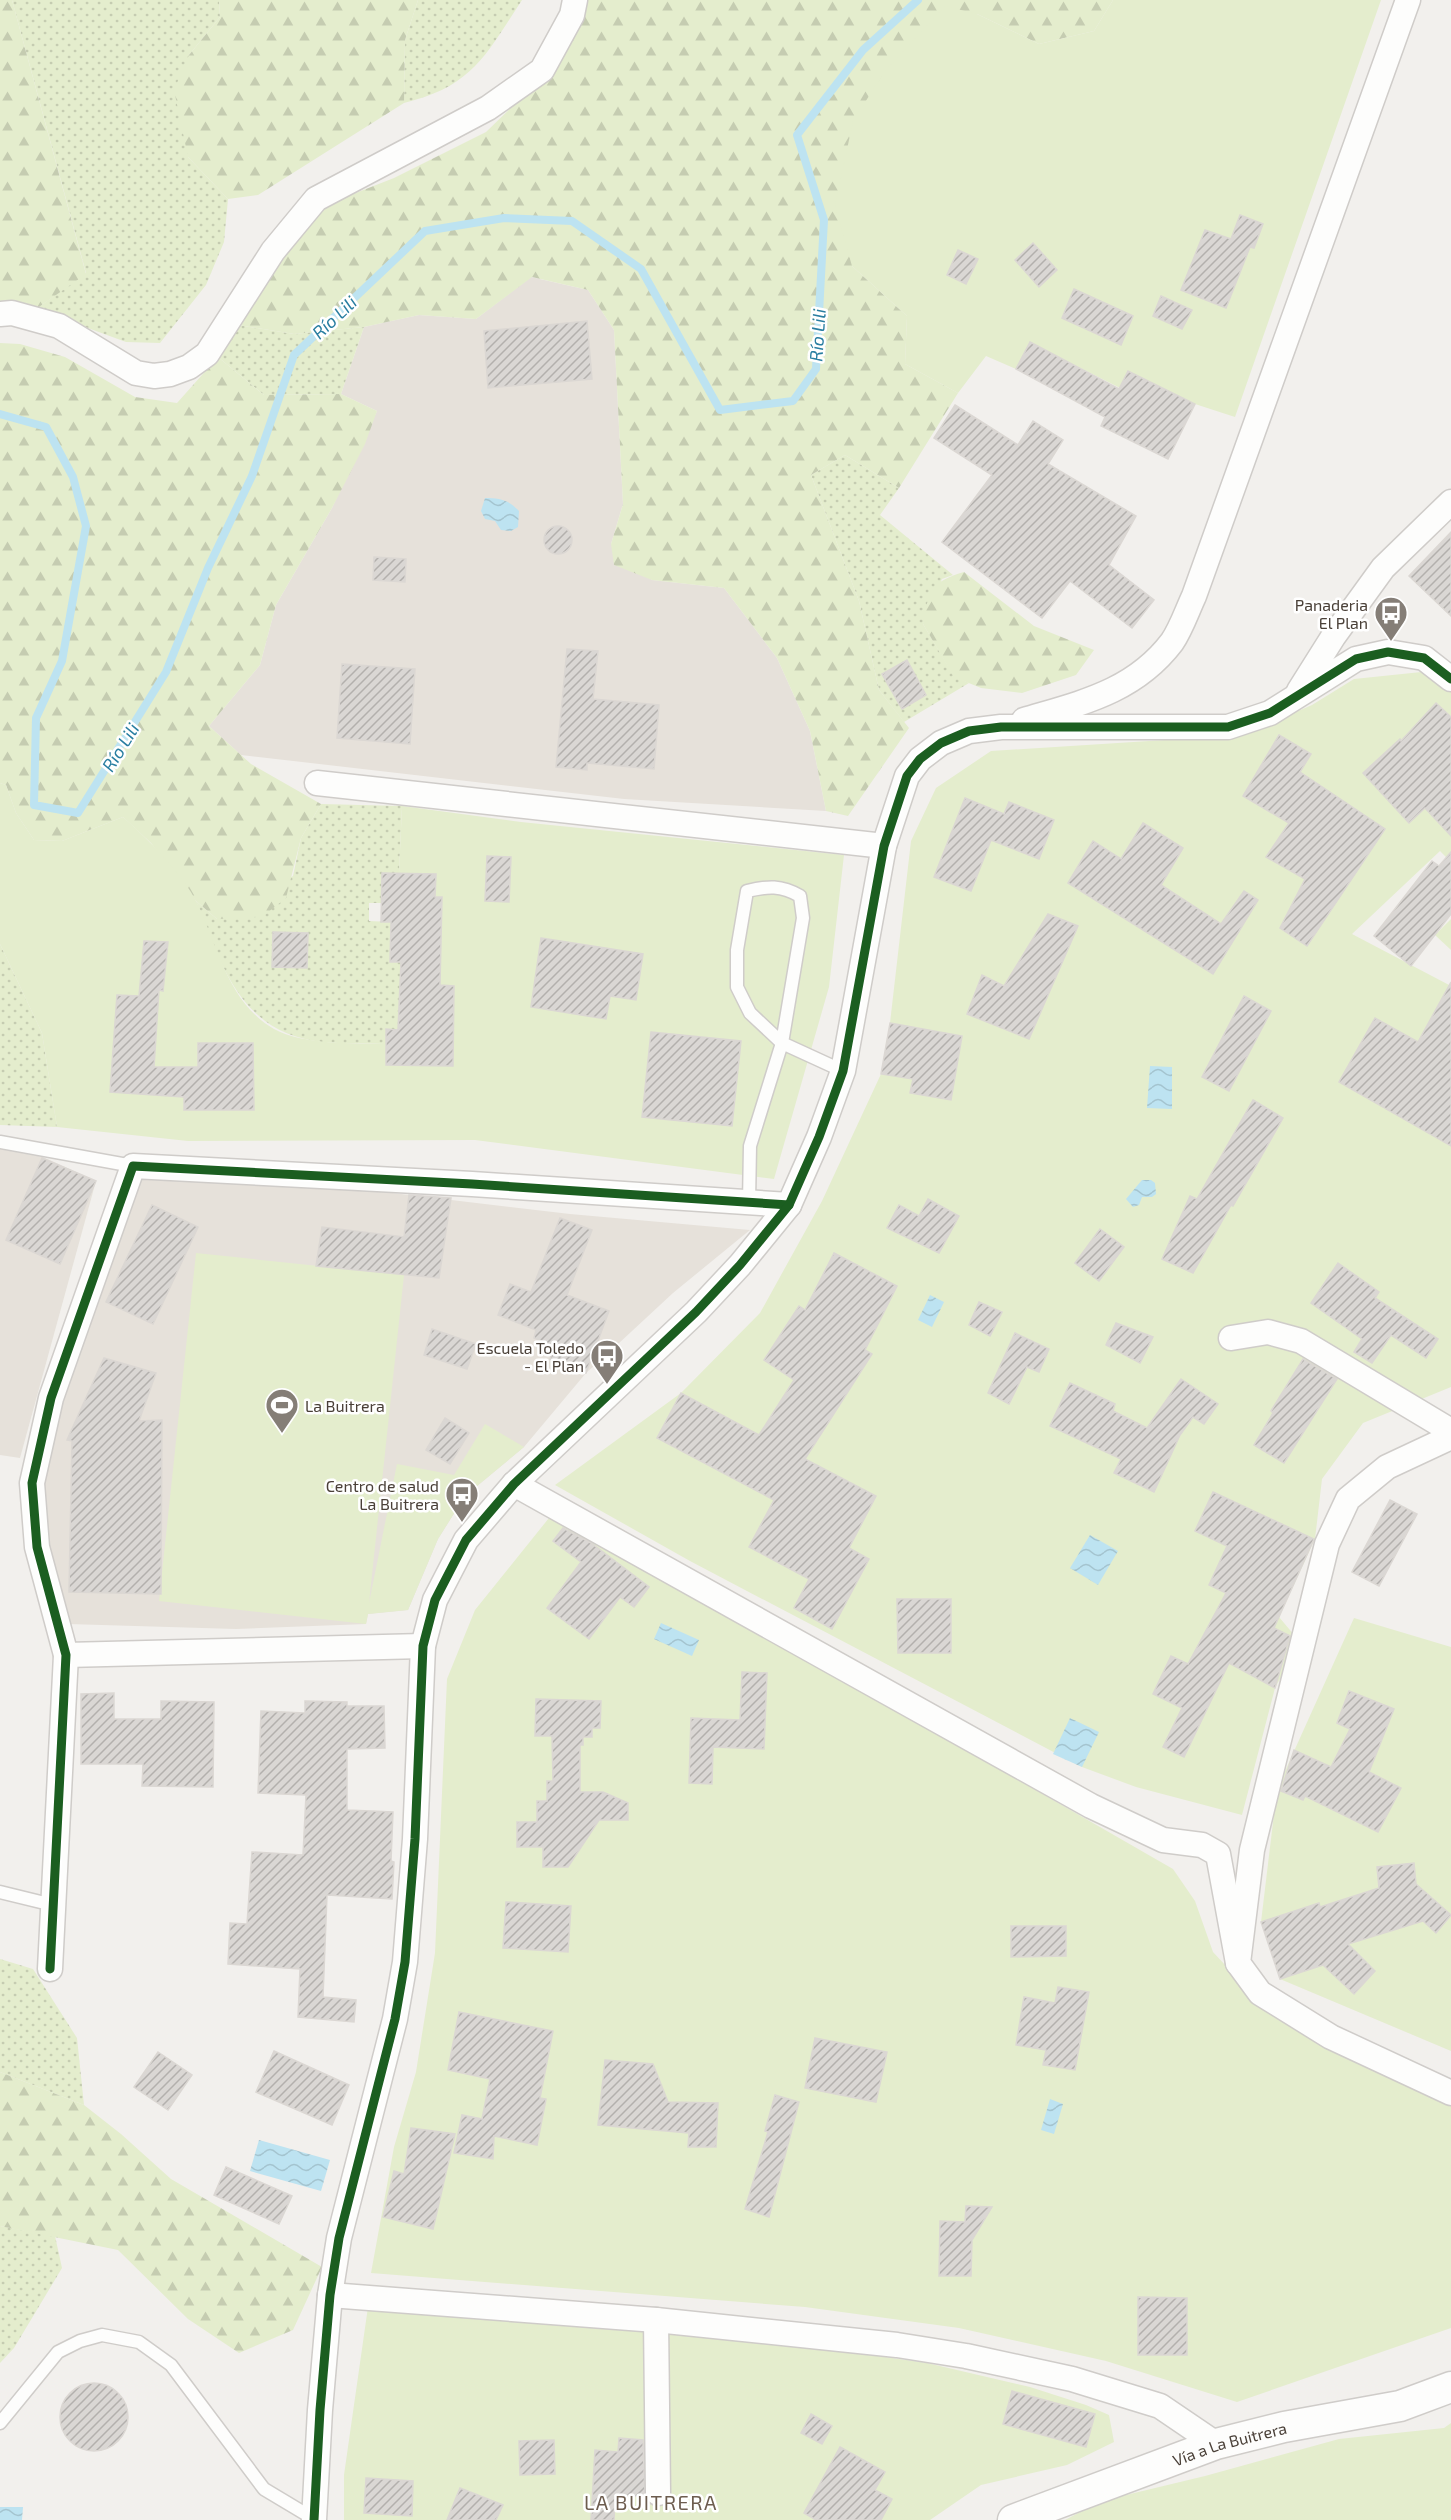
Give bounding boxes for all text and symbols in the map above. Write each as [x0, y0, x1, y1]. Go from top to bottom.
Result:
water label: Río Lili [307, 290, 361, 343]
water label: Río Lili [804, 307, 830, 362]
place label: Panaderia El Plan [1295, 595, 1368, 632]
bus stop icon: Panaderia El Plan [1373, 595, 1409, 642]
water label: Río Lili [97, 718, 144, 775]
place label: Escuela Toledo - El Plan [476, 1338, 584, 1375]
bus stop icon: Escuela Toledo - El Plan [589, 1338, 625, 1385]
sports icon: La Buitrera [264, 1387, 300, 1434]
place label: La Buitrera [305, 1396, 385, 1415]
place label: Centro de salud La Buitrera [326, 1476, 439, 1513]
bus stop icon: Centro de salud La Buitrera [444, 1476, 480, 1523]
street label: Vía a La Buitrera [1170, 2417, 1289, 2469]
district label: LA BUITRERA [584, 2490, 718, 2514]

